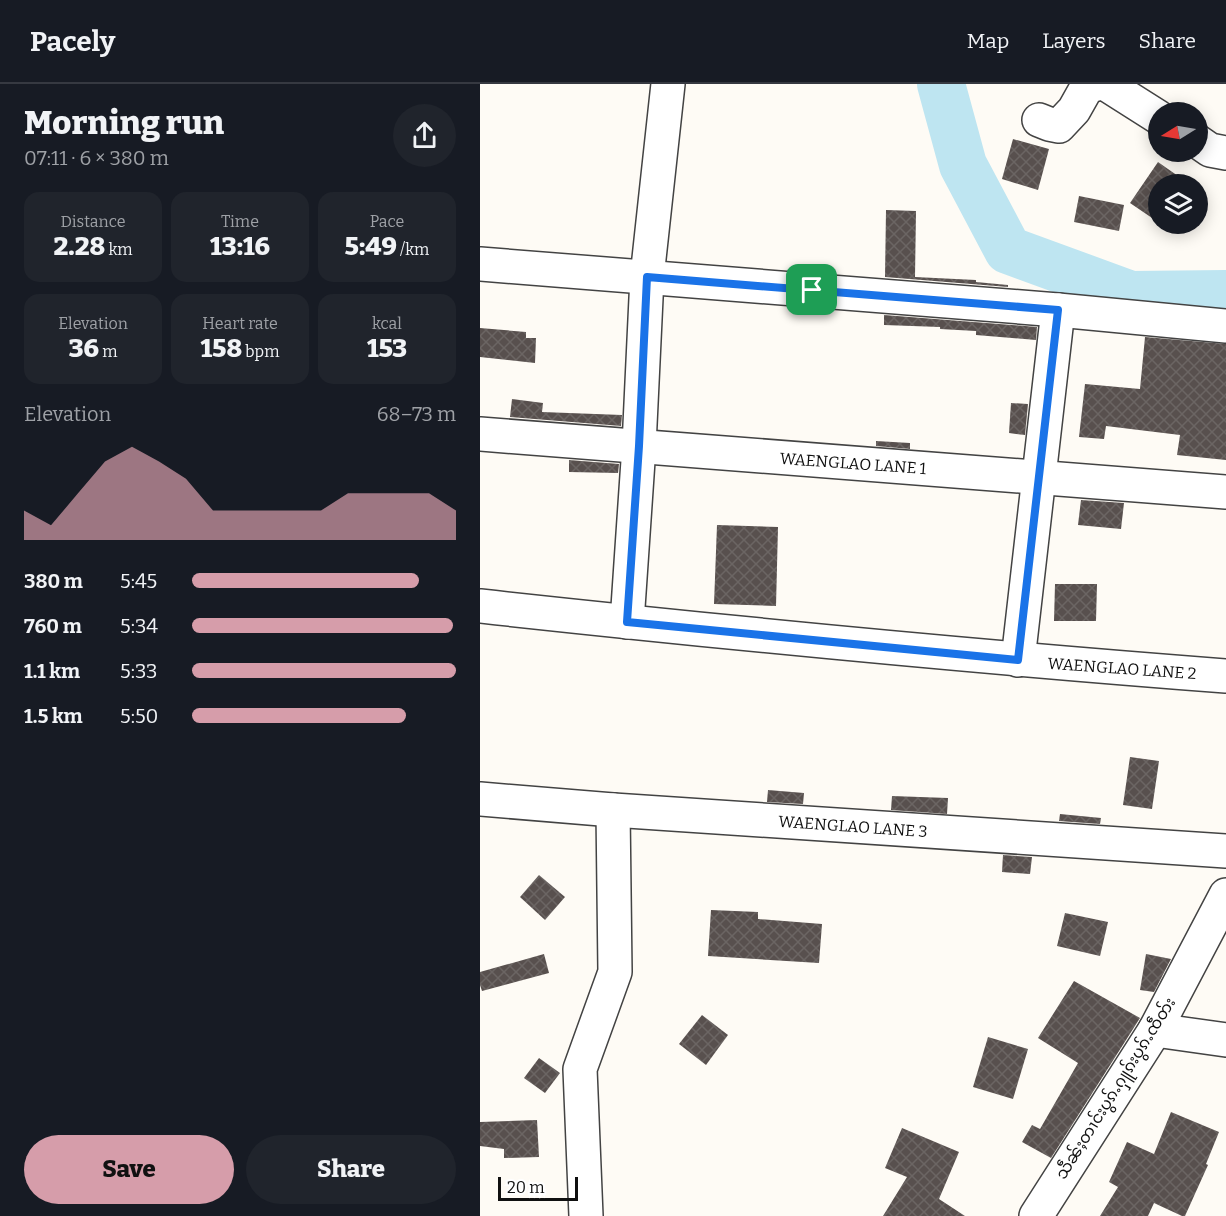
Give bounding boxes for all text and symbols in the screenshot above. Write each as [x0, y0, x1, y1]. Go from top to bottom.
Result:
text: Pacely [30, 25, 115, 58]
text: Map [967, 28, 1009, 54]
text: Layers [1042, 28, 1106, 54]
text: Share [1139, 28, 1196, 54]
north arrow [1148, 102, 1208, 162]
map controls [1148, 102, 1208, 234]
text: Morning run [24, 103, 224, 143]
button: share [393, 104, 456, 167]
text: 07:11 · 6 × 380 m [24, 146, 169, 170]
button: layers [1148, 174, 1208, 234]
text: Distance [61, 212, 125, 231]
text: Time [221, 212, 259, 231]
text: Pace [370, 212, 404, 231]
text: 2.28 [53, 231, 105, 262]
text: 13:16 [210, 231, 270, 262]
text: 5:49 [345, 231, 397, 262]
text: km [105, 240, 133, 259]
text: /km [397, 240, 429, 259]
pin [786, 264, 837, 315]
icon: arrive [795, 273, 828, 306]
text: Elevation [58, 314, 128, 333]
text: Heart rate [202, 314, 278, 333]
text: kcal [372, 314, 402, 333]
text: 36 [69, 333, 99, 364]
text: 158 [201, 333, 242, 364]
text: 153 [367, 333, 407, 364]
text: m [99, 342, 117, 361]
text: bpm [242, 342, 279, 361]
text: Elevation [24, 402, 111, 426]
text: 68–73 m [377, 402, 456, 426]
street label: WAENGLAO LANE 1 [779, 449, 927, 478]
text: 380 m [24, 569, 83, 593]
text: 5:45 [120, 569, 157, 593]
text: 760 m [24, 614, 82, 638]
text: 5:34 [120, 614, 158, 638]
street label: WAENGLAO LANE 2 [1047, 654, 1197, 683]
text: 1.1 km [24, 659, 80, 683]
text: 5:33 [120, 659, 157, 683]
text: 1.5 km [24, 704, 83, 728]
text: 5:50 [120, 704, 158, 728]
street label: WAENGLAO LANE 3 [778, 812, 928, 841]
street label: သဵၼ်ႈတၢင်းပွၵ်ႉႁူၵ်းပွၵ်ႉၸဵတ်း [1050, 993, 1183, 1185]
button: Save [24, 1135, 234, 1204]
button: Share [246, 1135, 456, 1204]
scale bar [498, 1174, 578, 1202]
text: 20 m [507, 1178, 544, 1197]

